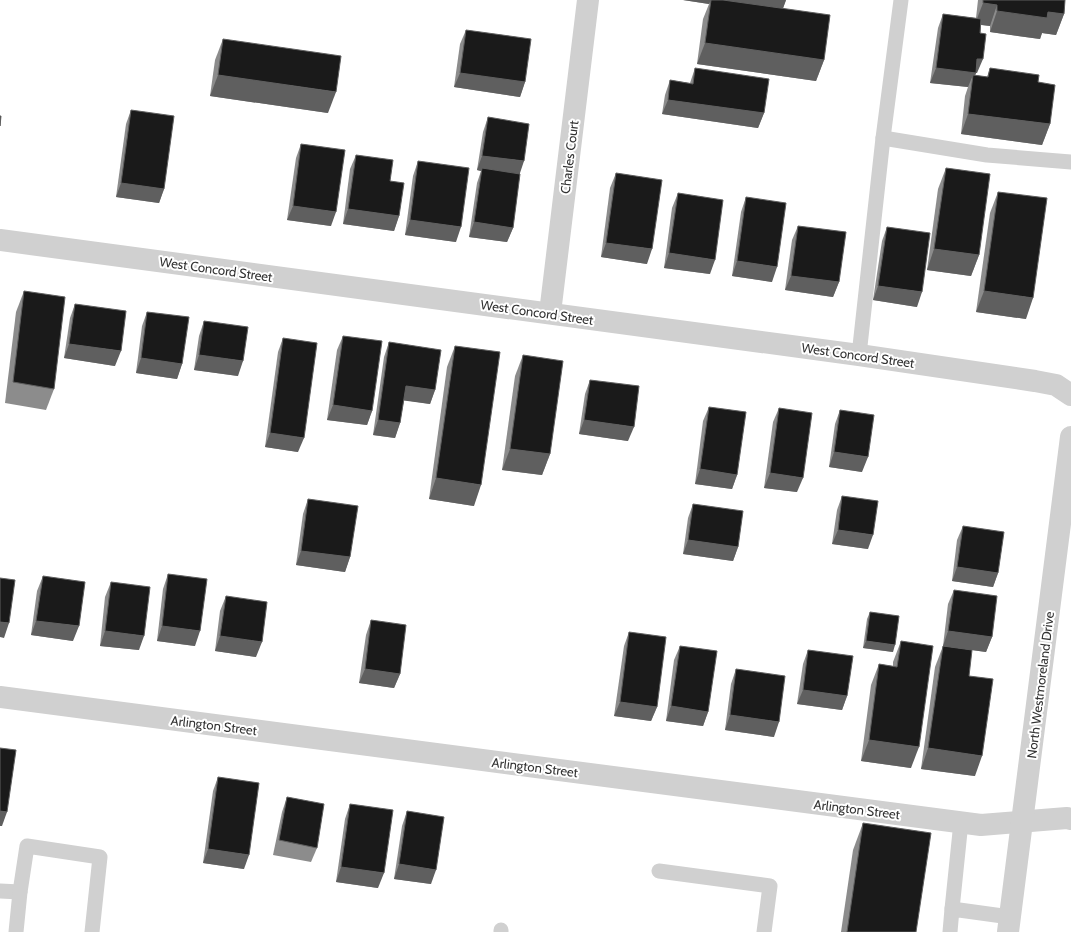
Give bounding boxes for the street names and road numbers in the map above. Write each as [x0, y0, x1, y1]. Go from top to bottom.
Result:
street label: Charles Court [557, 119, 582, 195]
street label: West Concord Street [159, 253, 274, 285]
street label: West Concord Street [480, 296, 595, 328]
street label: West Concord Street [801, 339, 916, 371]
street label: North Westmoreland Drive [1023, 610, 1057, 759]
street label: Arlington Street [170, 712, 259, 738]
street label: Arlington Street [491, 754, 580, 780]
street label: Arlington Street [813, 796, 902, 822]

